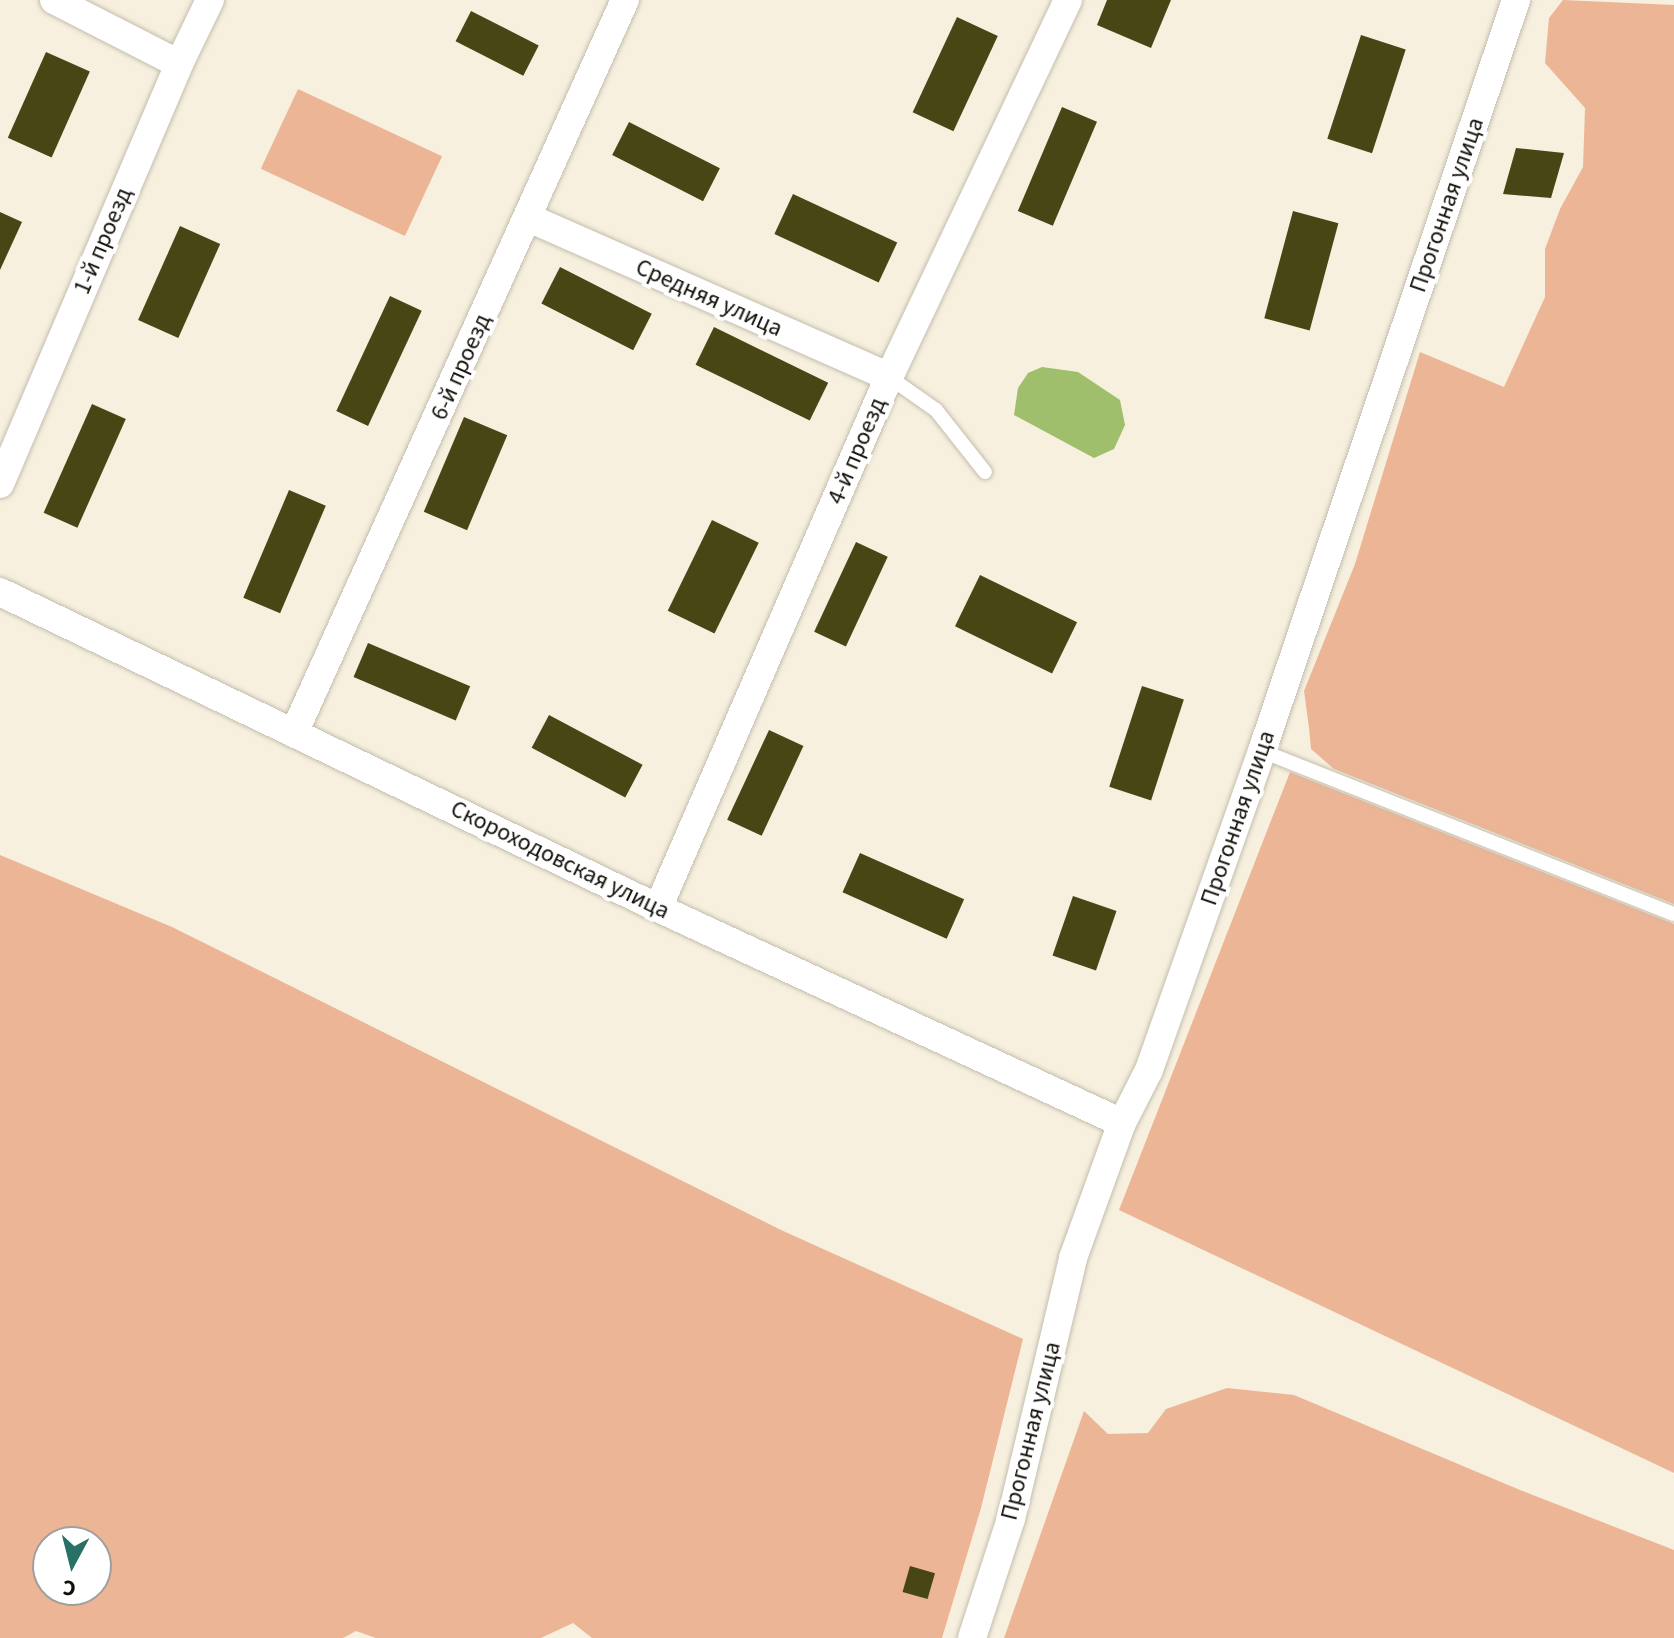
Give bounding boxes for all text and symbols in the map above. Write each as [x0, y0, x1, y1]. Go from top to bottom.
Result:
street label: Прогонная улица [1404, 114, 1490, 296]
street label: 1-й проезд [68, 183, 138, 299]
street label: Средняя улица [631, 253, 787, 343]
street label: 6-й проезд [425, 310, 497, 424]
street label: 4-й проезд [822, 393, 892, 509]
street label: Прогонная улица [1195, 727, 1281, 909]
street label: Скороходовская улица [446, 794, 674, 926]
street label: Прогонная улица [995, 1339, 1067, 1523]
north arrow [32, 1526, 112, 1606]
text: С [61, 1571, 78, 1604]

